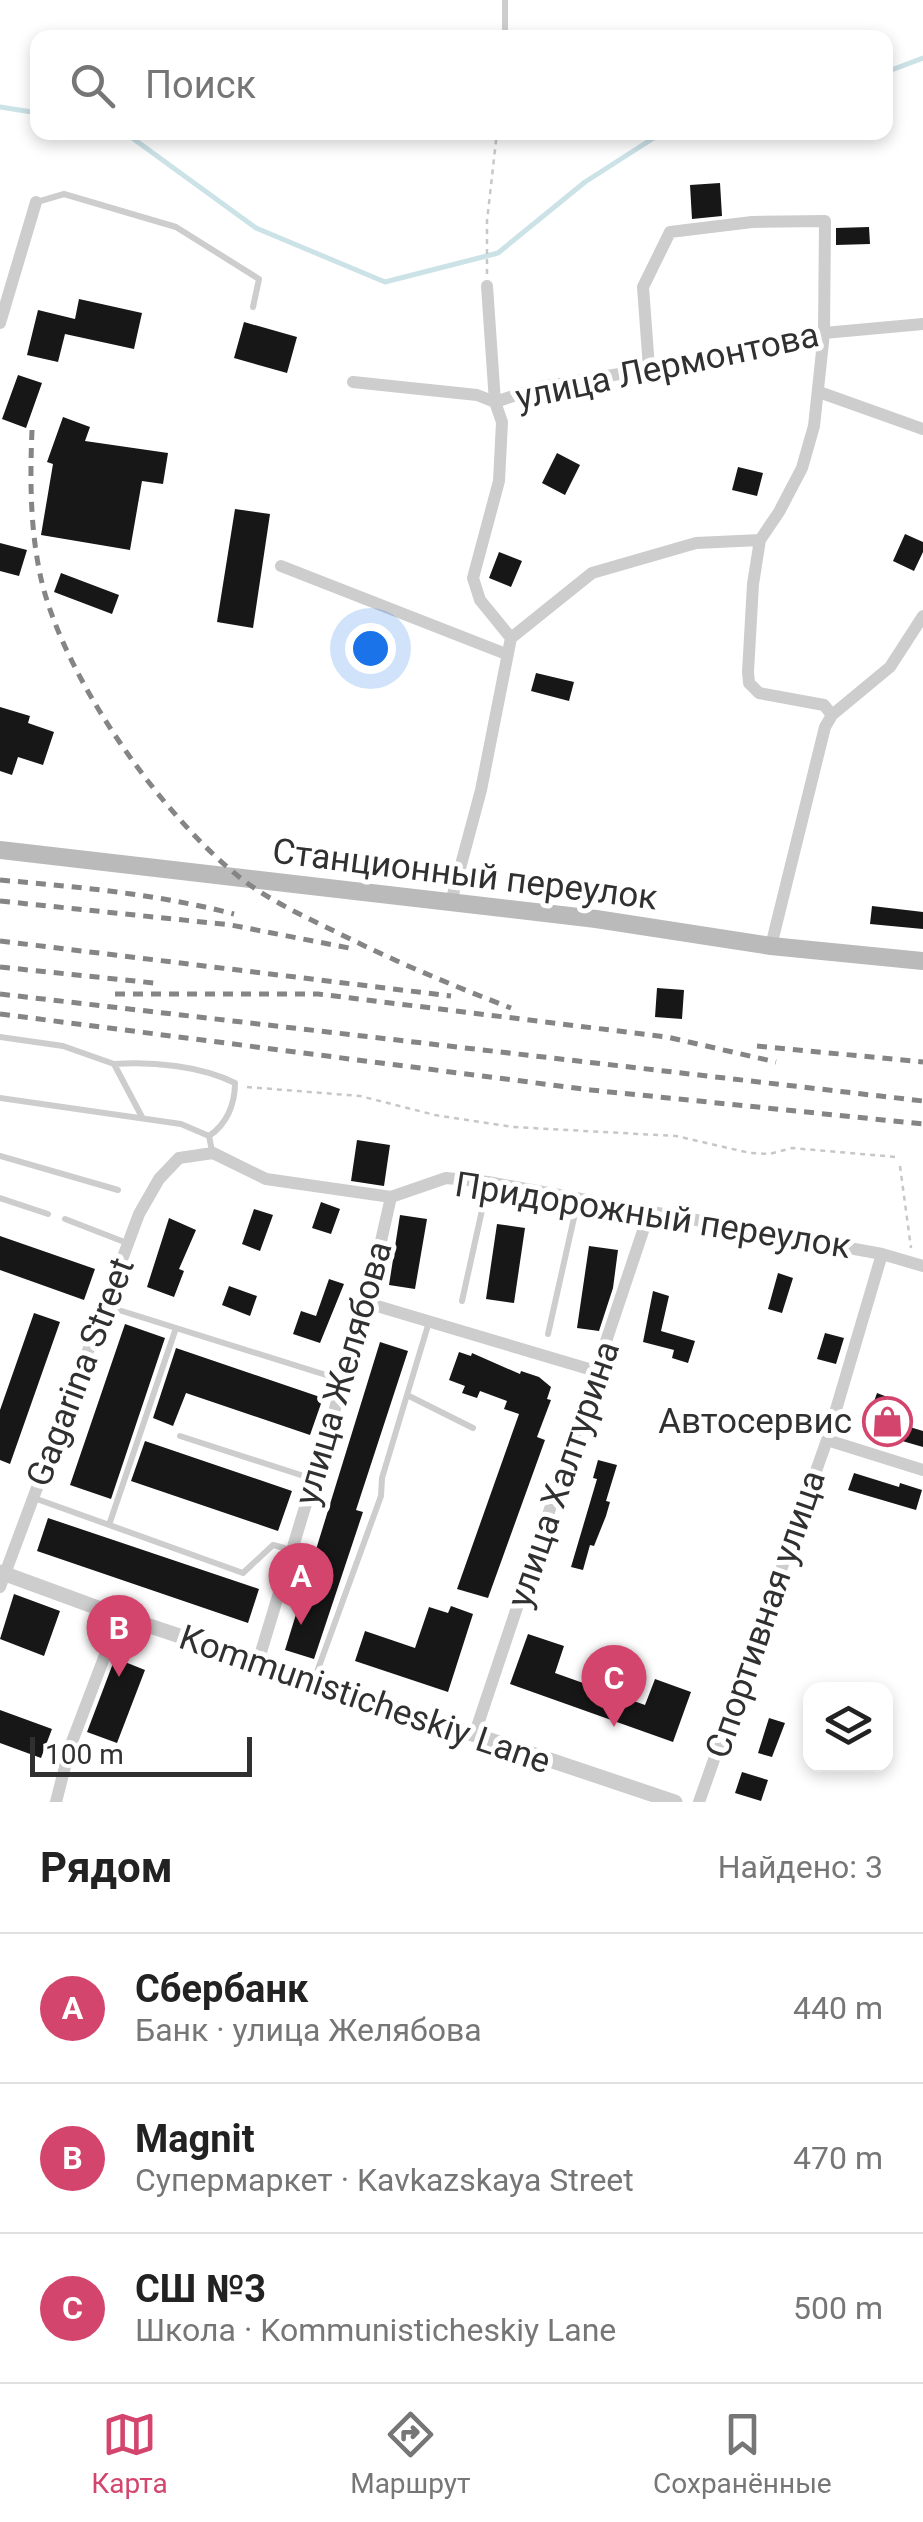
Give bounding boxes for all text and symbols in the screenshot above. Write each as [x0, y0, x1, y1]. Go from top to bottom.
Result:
search box [30, 30, 893, 140]
icon: search [65, 58, 120, 113]
text: Поиск [145, 63, 256, 107]
street label: улица Лермонтова [512, 314, 822, 419]
your location [345, 623, 396, 674]
street label: Станционный переулок [270, 831, 660, 918]
street label: Придорожный переулок [452, 1164, 854, 1267]
street label: улица Желябова [286, 1237, 401, 1510]
street label: Gagarina Street [18, 1252, 143, 1492]
street label: улица Халтурина [499, 1336, 628, 1613]
shop icon: Автосервис [861, 1395, 913, 1447]
place label: Автосервис [658, 1401, 852, 1442]
street label: Спортивная улица [697, 1465, 834, 1763]
pin: A [268, 1542, 334, 1625]
pin: B [86, 1594, 152, 1677]
street label: Kommunisticheskiy Lane [174, 1617, 556, 1782]
pin: C [582, 1644, 646, 1727]
map controls [803, 1682, 893, 1772]
button: layers [803, 1682, 893, 1772]
scale bar [30, 1732, 252, 1776]
text: 100 m [45, 1738, 124, 1771]
text: Рядом [40, 1843, 173, 1892]
text: Найдено: 3 [718, 1848, 883, 1886]
text: Сбербанк [135, 1967, 308, 2011]
text: A [62, 1989, 83, 2027]
text: 440 m [793, 1989, 883, 2027]
text: Банк · улица Желябова [135, 2011, 482, 2049]
text: Magnit [135, 2117, 255, 2161]
text: B [62, 2139, 83, 2177]
text: 470 m [793, 2139, 883, 2177]
text: Супермаркет · Kavkazskaya Street [135, 2161, 634, 2199]
text: СШ №3 [135, 2267, 266, 2311]
text: C [62, 2289, 83, 2327]
text: 500 m [793, 2289, 883, 2327]
text: Школа · Kommunisticheskiy Lane [135, 2311, 616, 2349]
tab: Карта [91, 2407, 168, 2500]
tab: Маршрут [350, 2407, 471, 2500]
tab: Сохранённые [653, 2407, 832, 2500]

